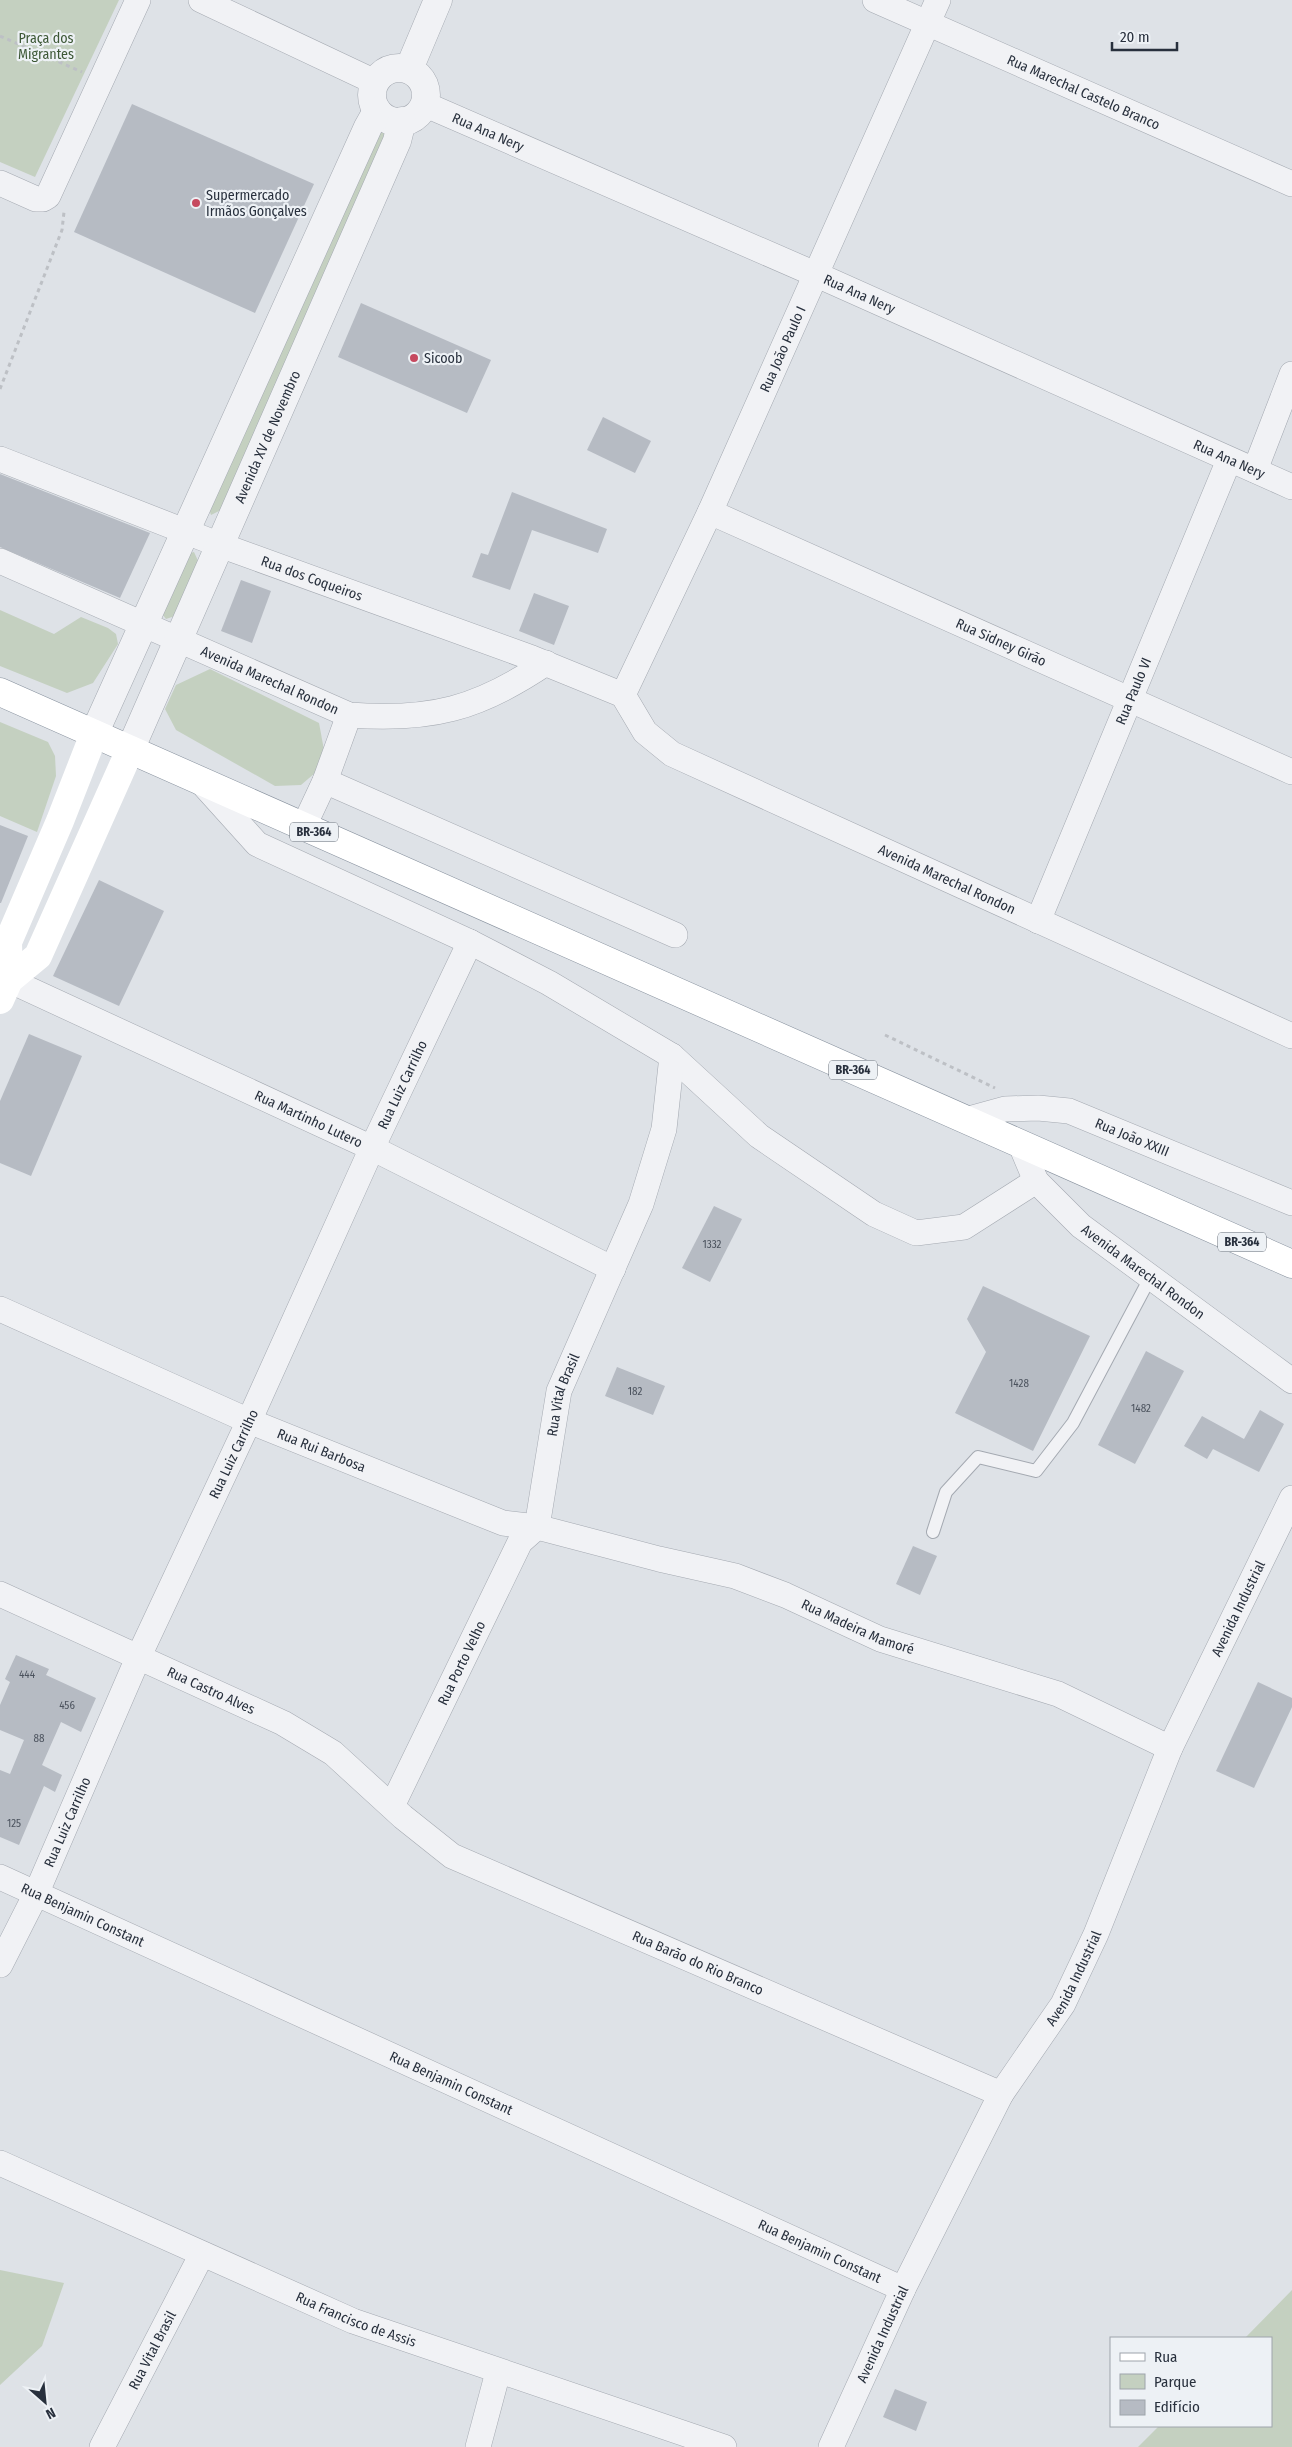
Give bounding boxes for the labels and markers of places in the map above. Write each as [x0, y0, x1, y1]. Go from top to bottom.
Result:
place label: Supermercado Irmãos Gonçalves [206, 187, 307, 220]
marker: Supermercado Irmãos Gonçalves [190, 197, 202, 209]
place label: Sicoob [424, 350, 462, 367]
marker: Sicoob [408, 352, 420, 364]

